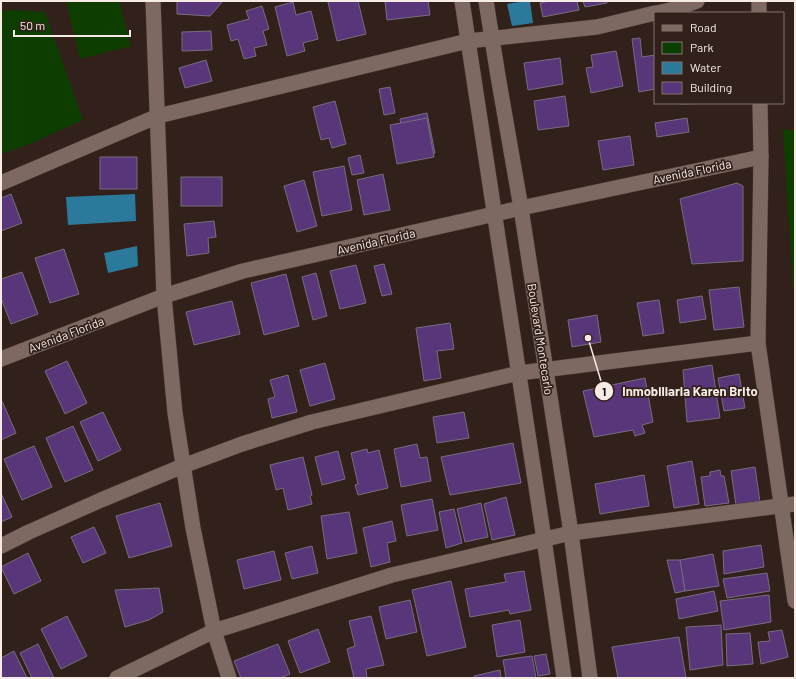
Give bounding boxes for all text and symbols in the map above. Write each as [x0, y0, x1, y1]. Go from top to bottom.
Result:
scale bar [14, 12, 130, 38]
legend [654, 12, 784, 104]
text: 50 m [20, 18, 45, 32]
text: Road [690, 20, 717, 34]
text: Park [690, 40, 714, 54]
text: Water [690, 60, 722, 74]
text: Building [690, 80, 732, 94]
street label: Avenida Florida [652, 156, 732, 186]
street label: Avenida Florida [336, 225, 416, 257]
street label: Boulevard Montecarlo [525, 282, 557, 396]
street label: Avenida Florida [26, 313, 106, 355]
callout: Inmobiliaria Karen Brito [594, 379, 765, 404]
text: Inmobiliaria Karen Brito [622, 383, 758, 399]
text: 1 [602, 384, 606, 398]

